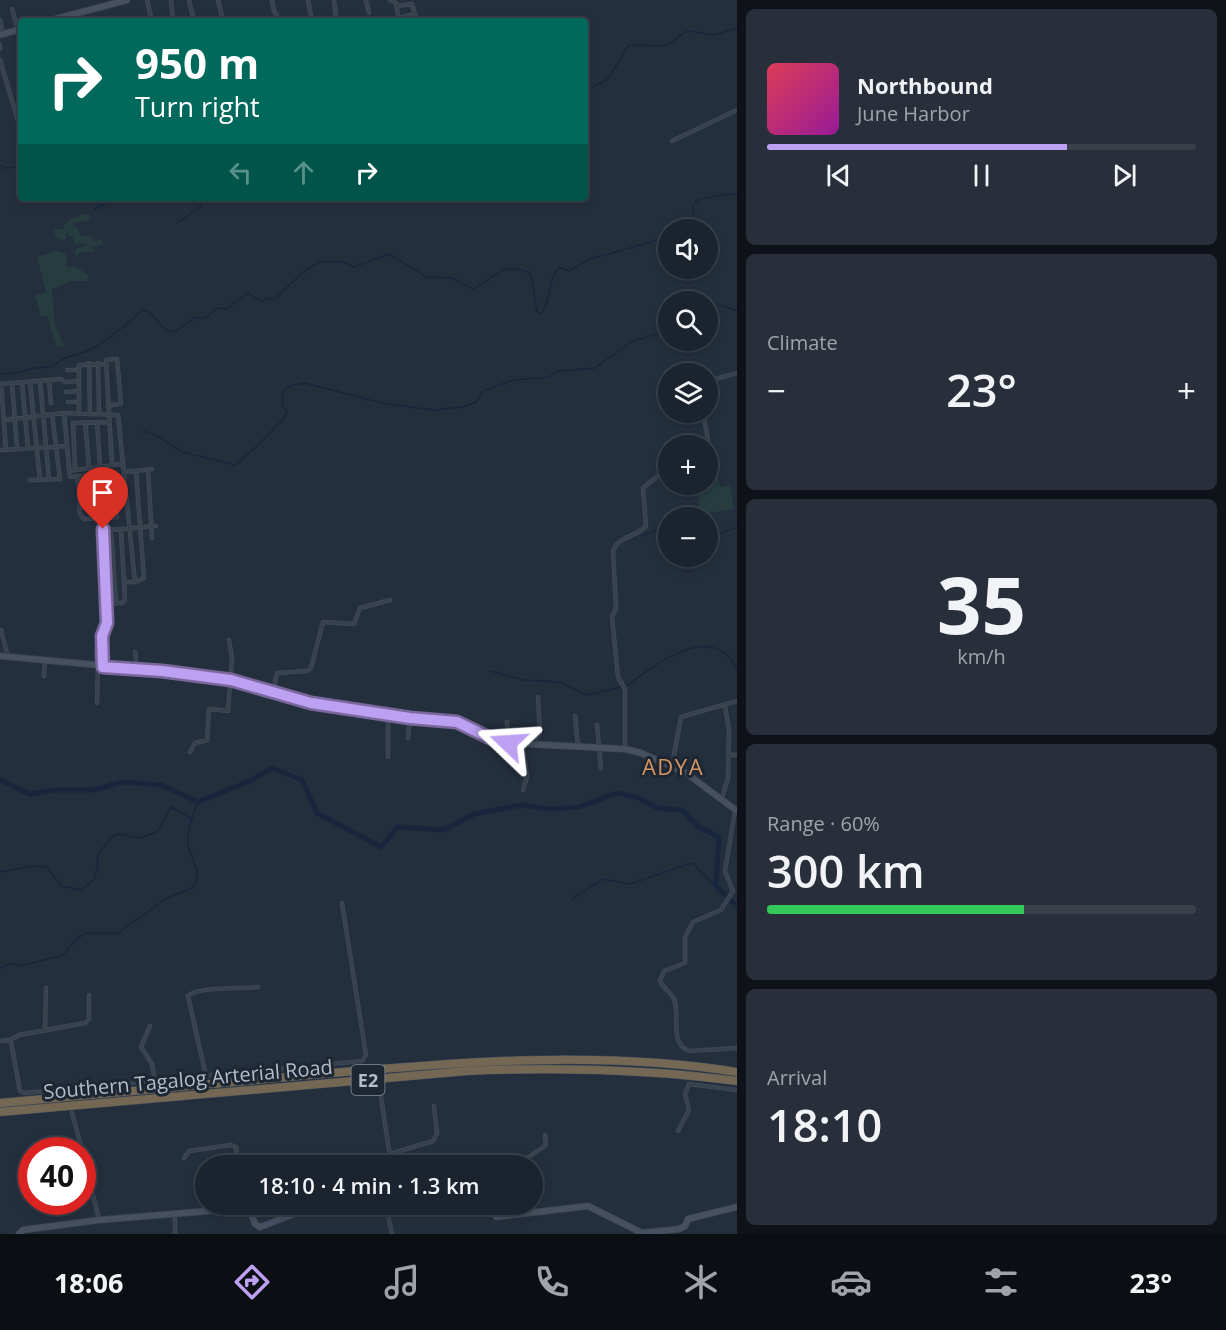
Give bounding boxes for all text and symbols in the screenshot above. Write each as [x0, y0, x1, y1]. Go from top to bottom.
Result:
text: 950 m [135, 34, 259, 91]
icon: right [36, 42, 114, 120]
text: Northbound [857, 70, 993, 100]
text: Turn right [135, 88, 260, 125]
text: June Harbor [857, 100, 970, 127]
icon: left [224, 156, 257, 189]
icon: ahead [287, 156, 320, 189]
icon: right [350, 156, 383, 189]
icon: previous [822, 159, 855, 192]
icon: pause [965, 159, 998, 192]
icon: next [1108, 159, 1141, 192]
map controls [658, 219, 718, 567]
button: sound [658, 219, 718, 279]
button: search [658, 291, 718, 351]
text: Climate [767, 329, 838, 356]
text: 23° [946, 359, 1017, 420]
button: layers [658, 363, 718, 423]
text: − [767, 368, 786, 413]
text: + [1177, 368, 1196, 413]
button: + [658, 435, 718, 495]
pin [77, 467, 128, 529]
icon: arrive [86, 476, 119, 509]
button: − [658, 507, 718, 567]
text: 35 [937, 551, 1026, 657]
text: km/h [957, 643, 1006, 670]
position arrow [476, 711, 540, 775]
district label: ADYA [642, 751, 704, 781]
text: Range · 60% [767, 810, 880, 837]
text: 300 km [767, 840, 925, 901]
street label: Southern Tagalog Arterial Road [42, 1053, 334, 1105]
text: Arrival [767, 1064, 827, 1091]
road number: E2 [352, 1065, 385, 1095]
text: 18:10 [767, 1094, 882, 1155]
speed limit sign: 40 [18, 1137, 96, 1215]
text: 18:10 · 4 min · 1.3 km [258, 1170, 480, 1200]
icon: directions [231, 1261, 273, 1303]
icon: music [381, 1261, 423, 1303]
icon: phone [531, 1261, 573, 1303]
icon: climate [680, 1261, 722, 1303]
icon: car [830, 1261, 872, 1303]
icon: filters [980, 1261, 1022, 1303]
text: 18:06 [54, 1264, 123, 1301]
text: 23° [1130, 1264, 1172, 1301]

